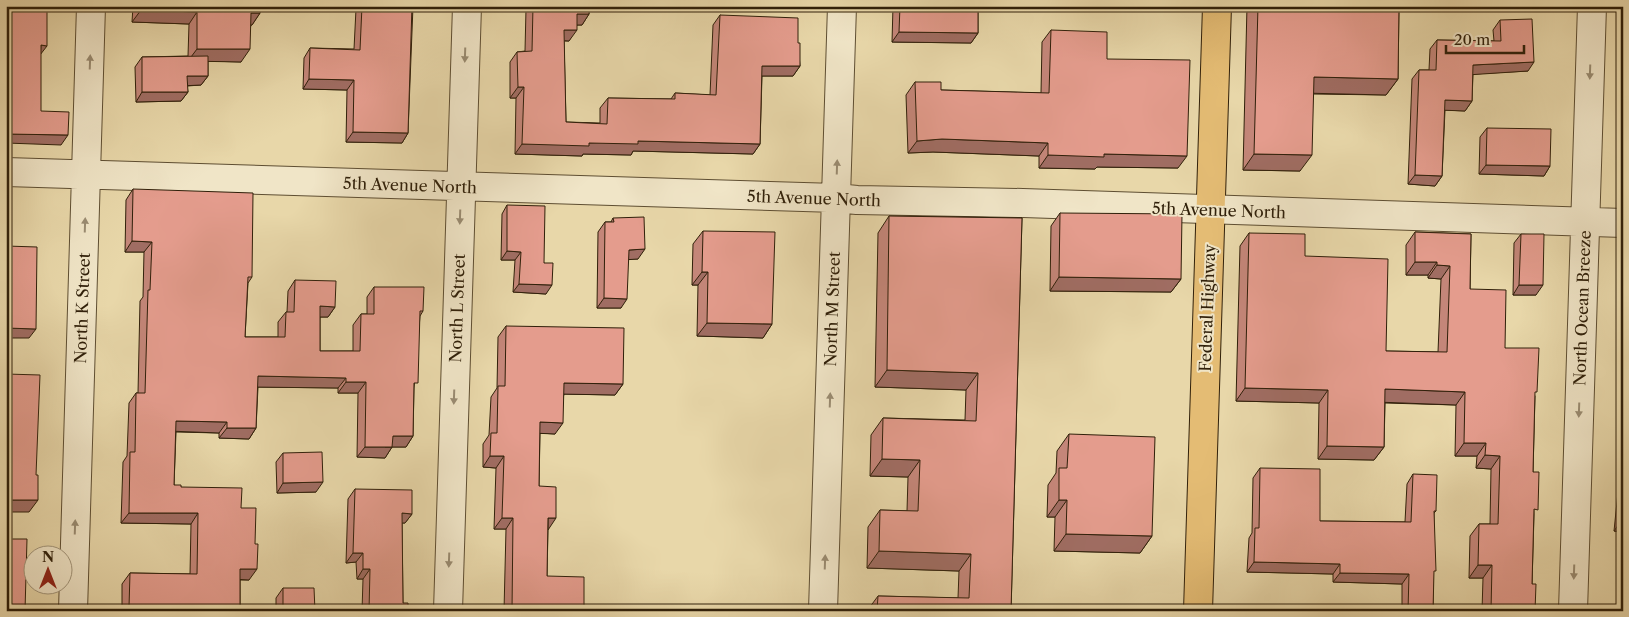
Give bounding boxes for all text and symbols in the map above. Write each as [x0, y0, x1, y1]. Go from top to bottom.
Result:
scale bar [1446, 22, 1524, 54]
text: 20 m [1454, 30, 1490, 49]
one-way arrow [461, 47, 469, 63]
one-way arrow [86, 54, 94, 70]
one-way arrow [1585, 65, 1593, 81]
one-way arrow [833, 159, 841, 175]
street label: 5th Avenue North [343, 173, 477, 197]
street label: 5th Avenue North [747, 186, 881, 210]
street label: 5th Avenue North [1152, 198, 1286, 222]
one-way arrow [456, 210, 464, 226]
one-way arrow [81, 216, 89, 232]
street label: North Ocean Breeze [1569, 230, 1595, 386]
street label: Federal Highway [1195, 243, 1219, 372]
street label: North M Street [820, 251, 844, 367]
street label: North K Street [70, 252, 94, 364]
street label: North L Street [445, 253, 469, 363]
one-way arrow [450, 390, 458, 406]
one-way arrow [826, 391, 834, 407]
one-way arrow [1575, 402, 1583, 418]
one-way arrow [72, 519, 80, 535]
north arrow [22, 544, 72, 594]
text: N [42, 548, 54, 566]
one-way arrow [445, 552, 453, 568]
one-way arrow [821, 554, 829, 570]
one-way arrow [1570, 564, 1578, 580]

